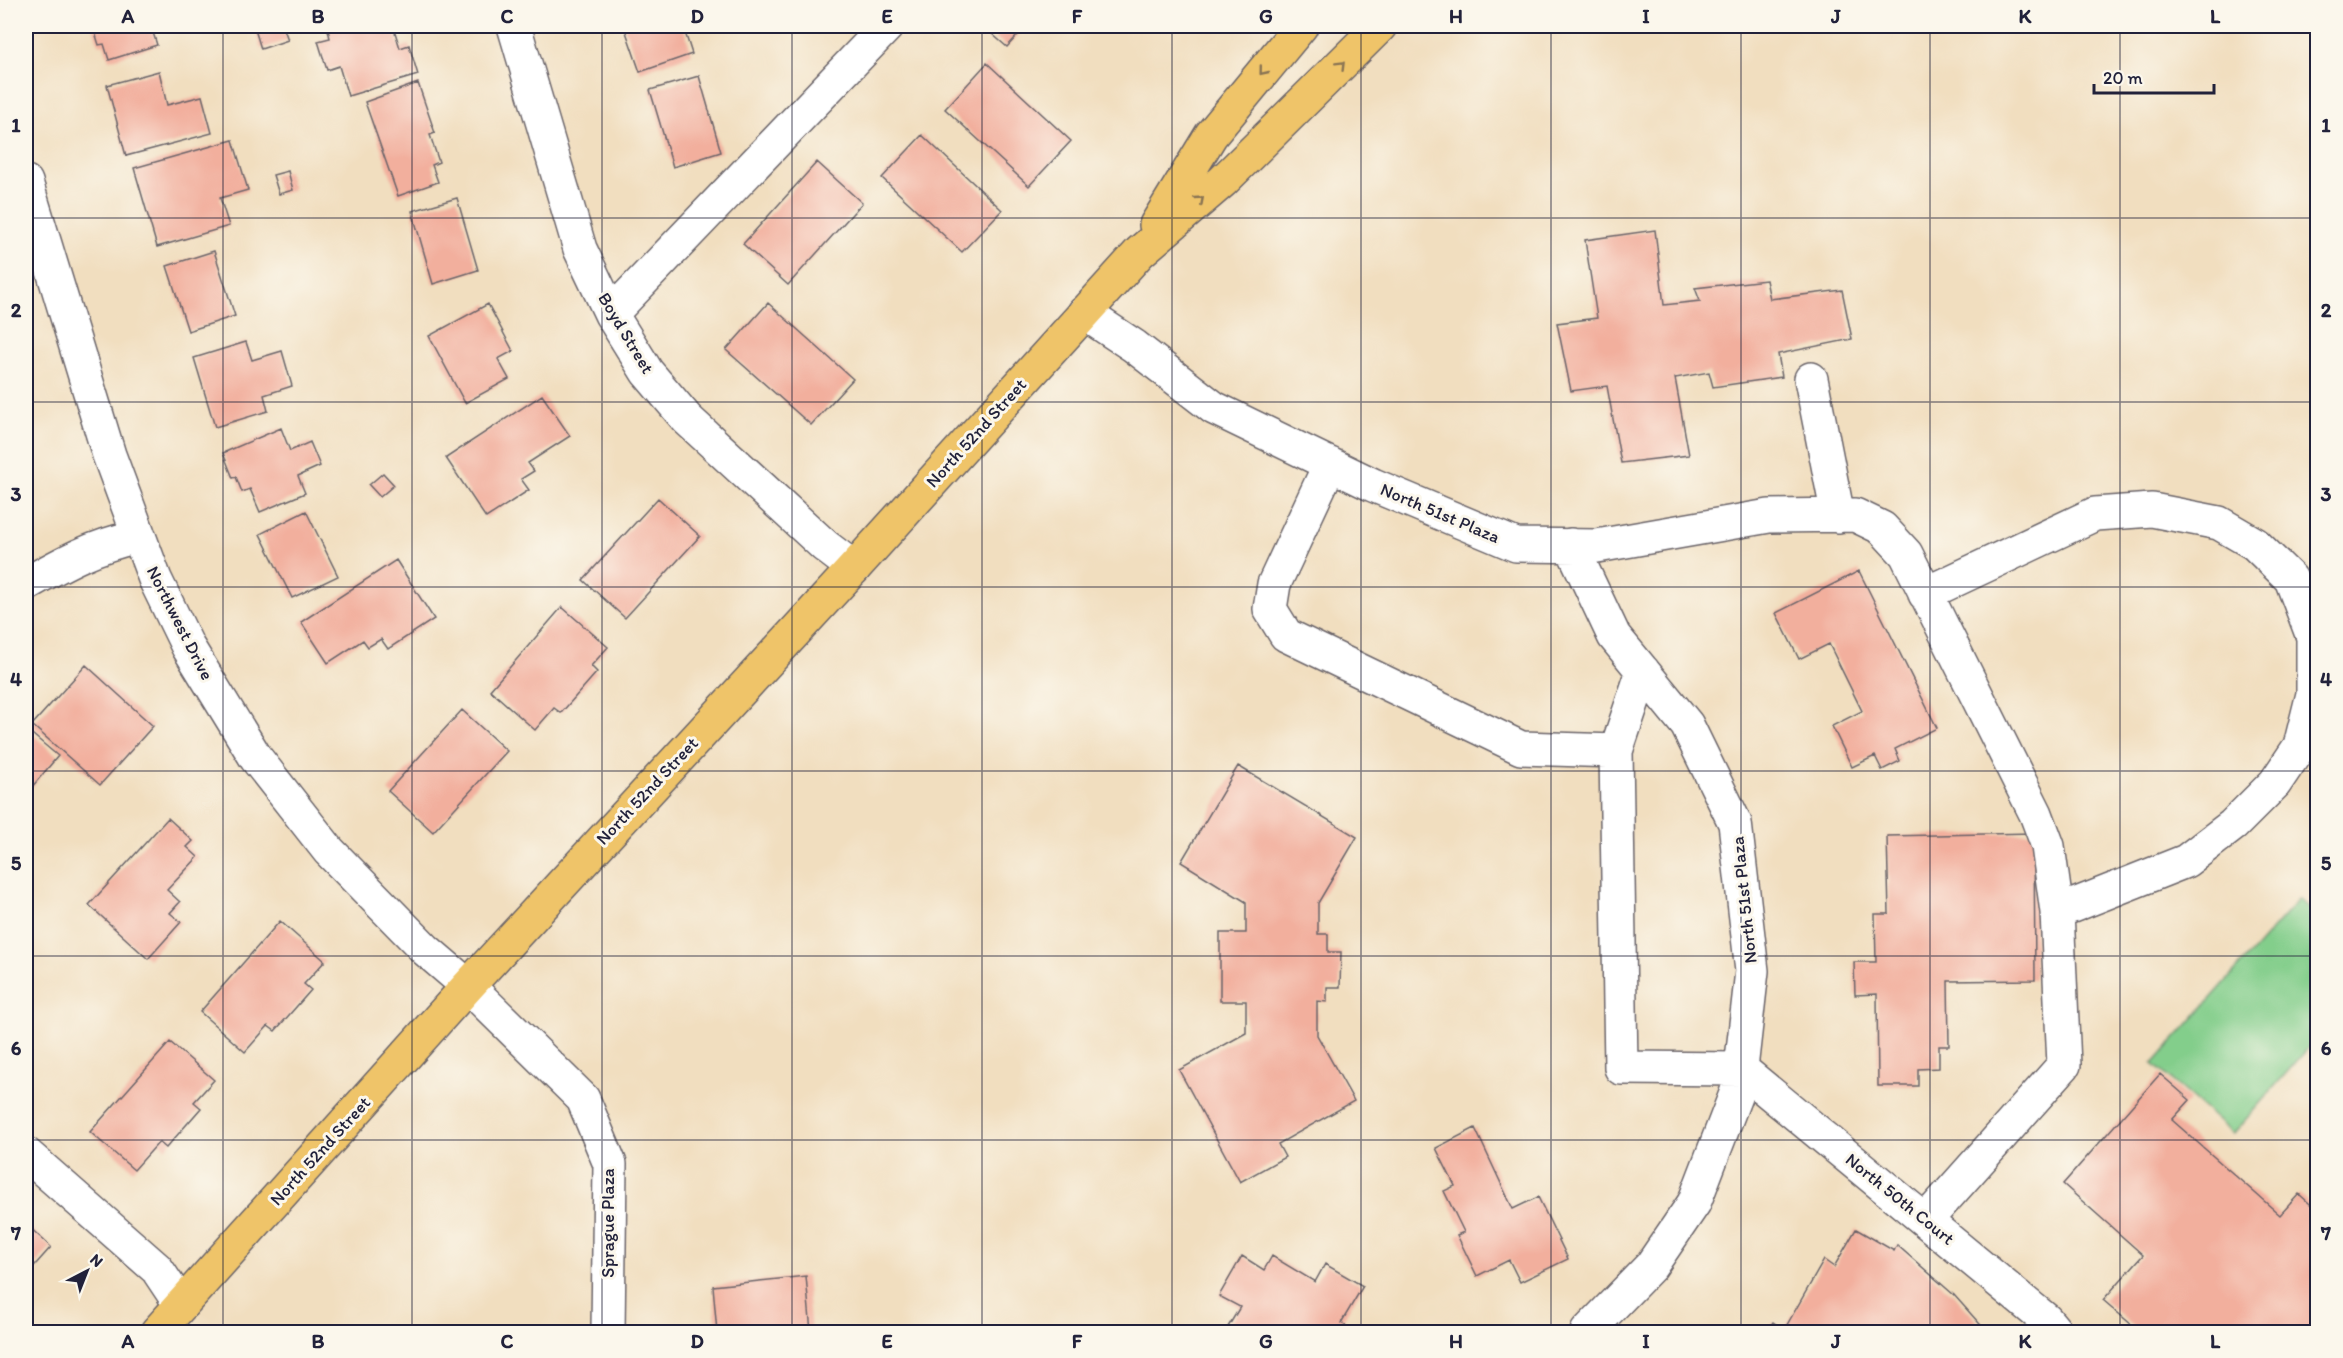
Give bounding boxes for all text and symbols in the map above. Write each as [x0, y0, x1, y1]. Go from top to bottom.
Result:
text: A [121, 4, 135, 28]
text: B [312, 4, 325, 28]
text: C [501, 4, 514, 28]
text: D [690, 4, 704, 28]
text: E [881, 4, 893, 28]
text: F [1072, 4, 1083, 28]
text: G [1259, 4, 1273, 28]
text: H [1449, 4, 1463, 28]
text: I [1642, 4, 1650, 28]
text: J [1830, 4, 1841, 28]
text: K [2019, 4, 2033, 28]
text: L [2210, 4, 2221, 28]
scale bar [2094, 57, 2214, 95]
one-way arrow [1334, 61, 1344, 72]
one-way arrow [1260, 64, 1271, 75]
text: 20 m [2103, 67, 2143, 89]
text: 1 [11, 113, 21, 137]
text: 1 [2321, 113, 2331, 137]
one-way arrow [1193, 196, 1204, 207]
street label: Boyd Street [593, 288, 659, 378]
text: 2 [11, 298, 22, 322]
text: 2 [2321, 298, 2332, 322]
street label: North 52nd Street [921, 374, 1031, 492]
street label: North 51st Plaza [1377, 478, 1503, 548]
text: 3 [11, 482, 22, 506]
text: 3 [2321, 482, 2332, 506]
street label: Northwest Drive [142, 562, 218, 684]
text: 4 [10, 667, 22, 691]
text: 4 [2320, 667, 2332, 691]
street label: North 52nd Street [591, 732, 703, 850]
street label: North 51st Plaza [1726, 835, 1762, 965]
text: 5 [11, 851, 22, 875]
text: 5 [2321, 851, 2332, 875]
text: 6 [11, 1036, 22, 1060]
text: 6 [2321, 1036, 2332, 1060]
street label: North 52nd Street [265, 1092, 375, 1210]
street label: North 50th Court [1841, 1148, 1959, 1250]
street label: Sprague Plaza [597, 1168, 619, 1278]
text: 7 [10, 1221, 21, 1245]
text: 7 [2320, 1221, 2331, 1245]
north arrow [57, 1241, 117, 1301]
text: N [86, 1250, 107, 1271]
text: A [121, 1329, 135, 1353]
text: B [312, 1329, 325, 1353]
text: C [501, 1329, 514, 1353]
text: D [690, 1329, 704, 1353]
text: E [881, 1329, 893, 1353]
text: F [1072, 1329, 1083, 1353]
text: G [1259, 1329, 1273, 1353]
text: H [1449, 1329, 1463, 1353]
text: I [1642, 1329, 1650, 1353]
text: J [1830, 1329, 1841, 1353]
text: K [2019, 1329, 2033, 1353]
text: L [2210, 1329, 2221, 1353]

